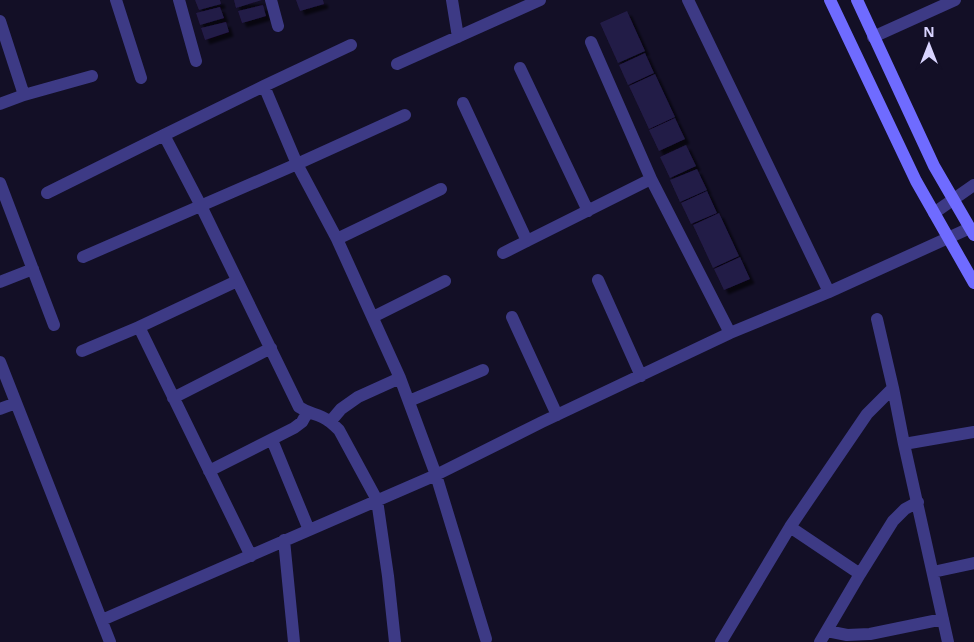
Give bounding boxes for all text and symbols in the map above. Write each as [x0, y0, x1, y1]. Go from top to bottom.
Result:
north arrow [904, 20, 954, 70]
text: N [923, 22, 935, 41]

